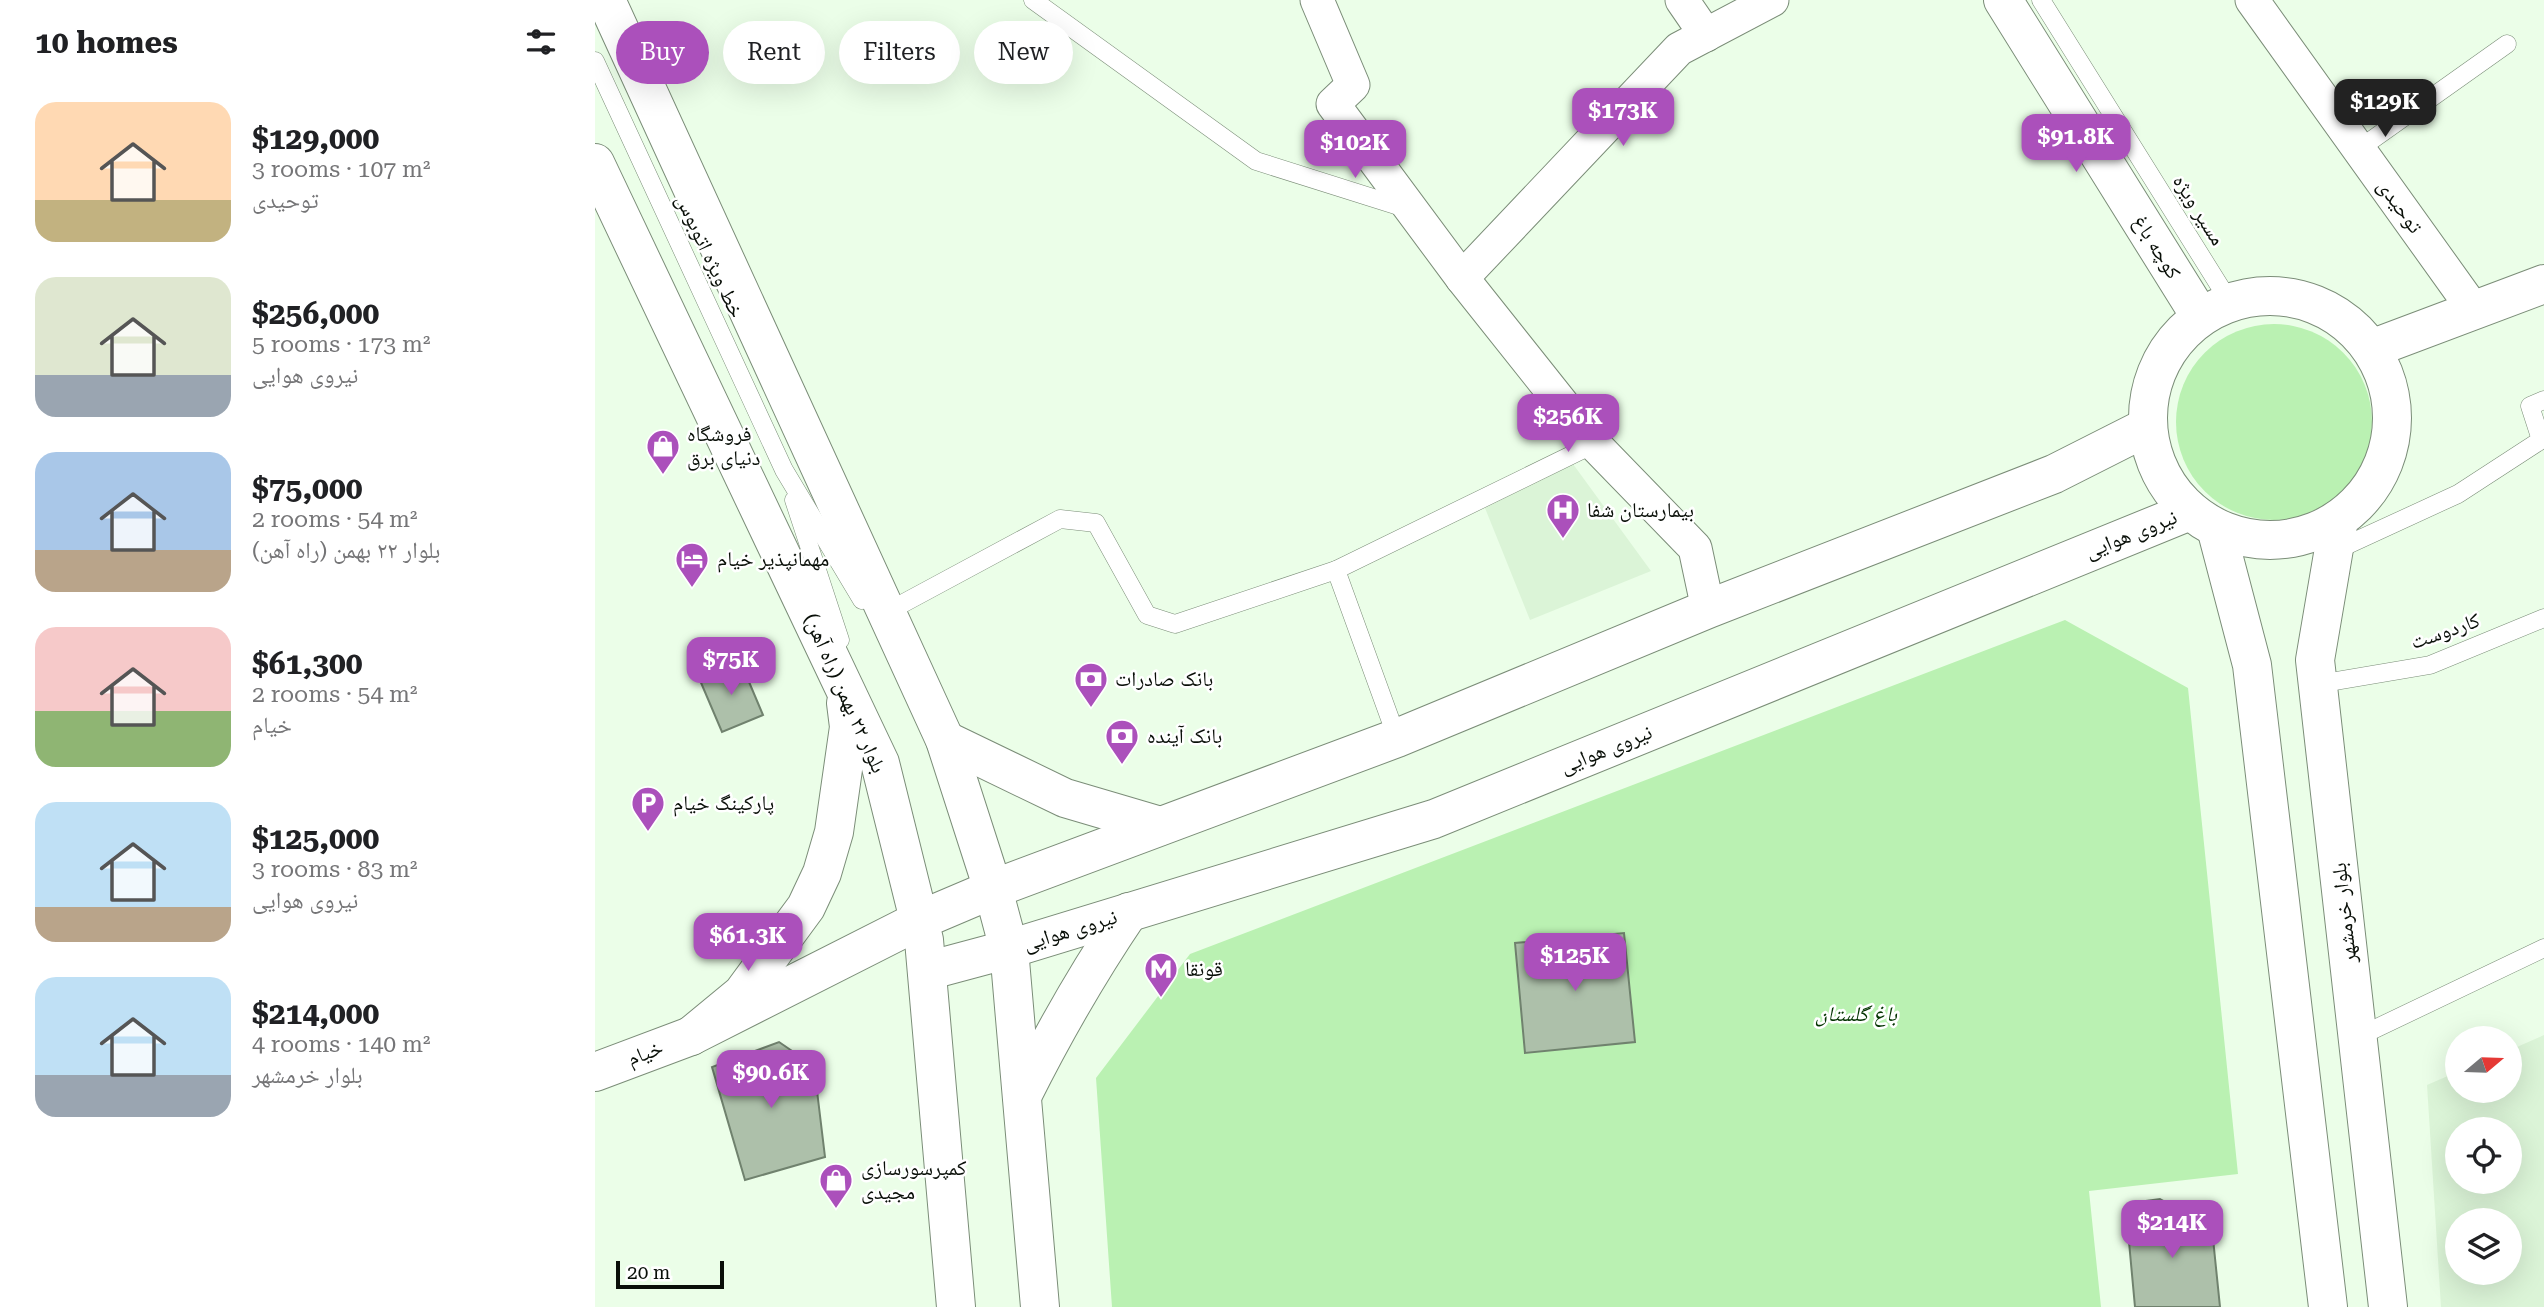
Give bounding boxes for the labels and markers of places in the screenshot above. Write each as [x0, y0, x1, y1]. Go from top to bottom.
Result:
pin: $129K [2336, 80, 2434, 139]
pin: $173K [1574, 88, 1672, 148]
pin: $91.8K [2019, 114, 2133, 174]
pin: $102K [1306, 120, 1404, 180]
pin: $256K [1519, 394, 1617, 454]
place label: فروشگاه دنیای برق [687, 422, 760, 471]
shop icon: فروشگاه دنیای برق [644, 427, 682, 476]
hospital icon: بیمارستان شفا [1544, 491, 1582, 540]
place label: بیمارستان شفا [1587, 498, 1694, 522]
hotel icon: مهمانپذیر خیام [673, 540, 711, 589]
place label: مهمانپذیر خیام [717, 547, 829, 573]
pin: $75K [690, 638, 772, 697]
bank icon: بانک صادرات [1072, 660, 1110, 709]
place label: بانک صادرات [1115, 667, 1213, 691]
bank icon: بانک آینده [1103, 717, 1141, 766]
place label: بانک آینده [1147, 724, 1222, 748]
parking icon: پارکینگ خیام [629, 784, 667, 833]
place label: پارکینگ خیام [673, 791, 774, 817]
pin: $61.3K [691, 914, 805, 973]
pin: $125K [1526, 934, 1624, 993]
metro station icon: قونقا [1142, 950, 1180, 999]
place label: قونقا [1185, 957, 1223, 981]
pin: $90.6K [714, 1050, 828, 1110]
place label: کمپرسورسازی مجیدی [861, 1156, 967, 1204]
shop icon: کمپرسورسازی مجیدی [817, 1161, 855, 1210]
pin: $214K [2123, 1200, 2221, 1260]

